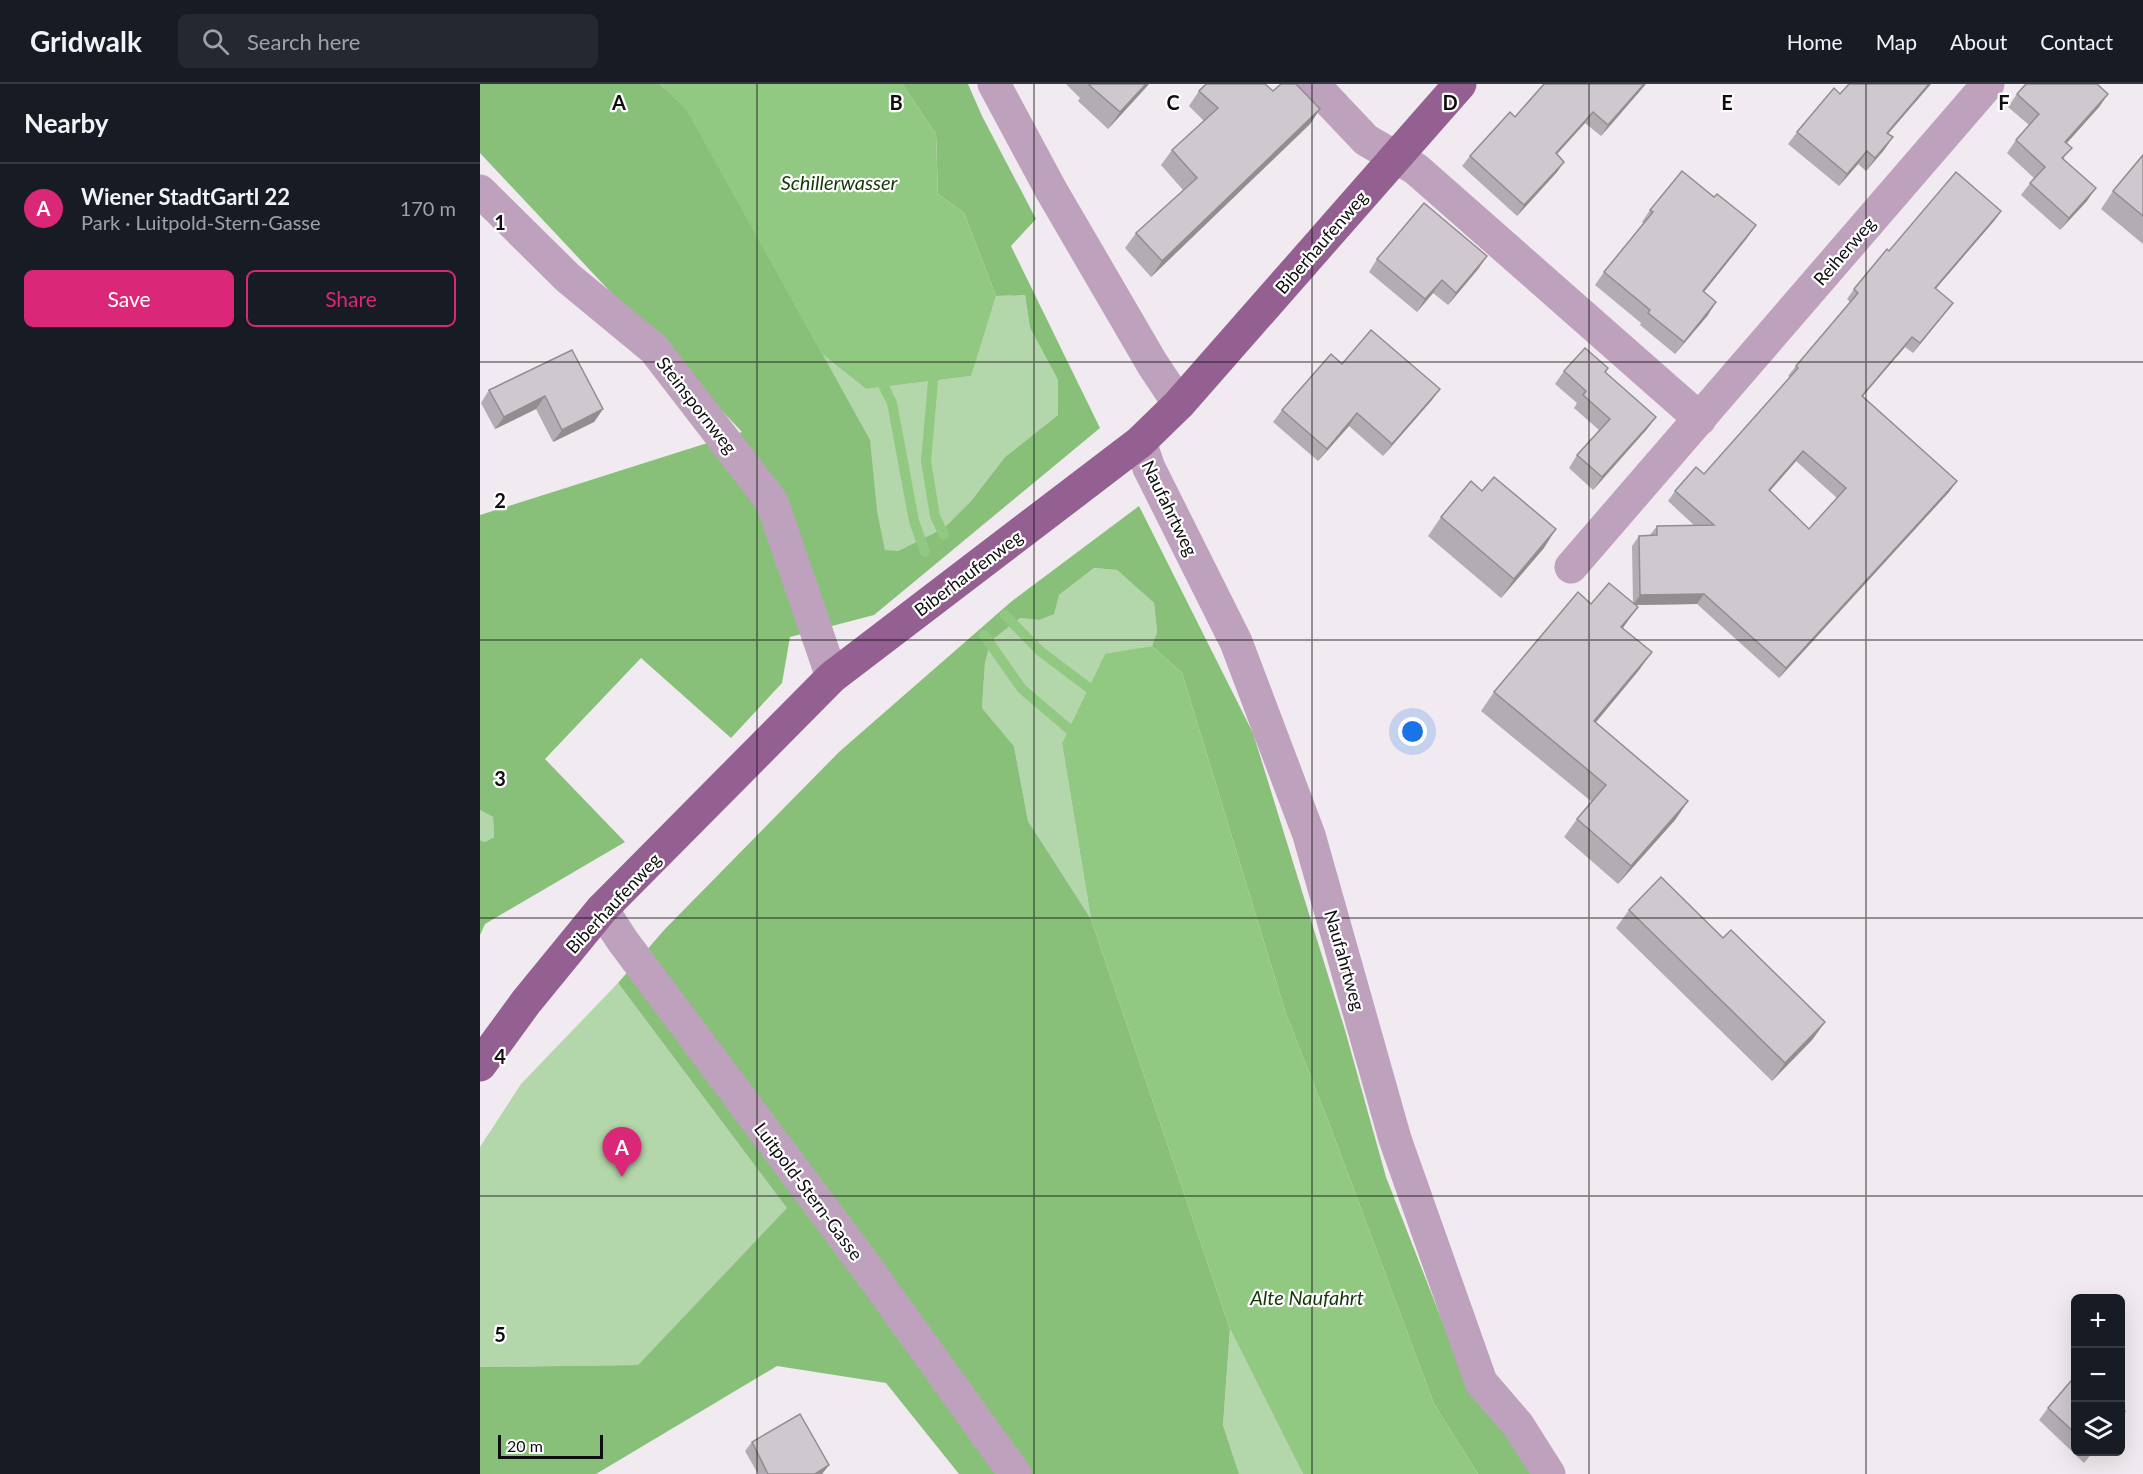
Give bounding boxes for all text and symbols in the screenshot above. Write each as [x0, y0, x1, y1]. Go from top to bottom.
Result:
search box [178, 14, 598, 68]
text: Gridwalk [30, 24, 142, 58]
icon: search [199, 25, 232, 58]
text: Search here [247, 28, 360, 55]
text: Home [1787, 29, 1843, 54]
text: Map [1876, 29, 1917, 54]
text: About [1950, 29, 2007, 54]
text: Contact [2040, 29, 2113, 54]
text: A [611, 90, 626, 114]
text: B [889, 90, 903, 114]
text: C [1166, 90, 1180, 114]
text: D [1442, 90, 1458, 114]
text: E [1721, 90, 1733, 114]
text: F [1998, 90, 2010, 114]
text: Nearby [24, 107, 109, 139]
water label: Schillerwasser [781, 170, 898, 194]
text: Wiener StadtGartl 22 [81, 183, 290, 210]
street label: Biberhaufenweg [1270, 186, 1372, 298]
text: A [37, 196, 50, 220]
text: 170 m [400, 196, 456, 220]
text: Park · Luitpold-Stern-Gasse [81, 210, 321, 234]
text: 1 [494, 210, 506, 234]
street label: Reiherweg [1808, 212, 1880, 290]
button: Save [24, 270, 234, 327]
button: Share [246, 270, 456, 327]
street label: Steinspornweg [652, 352, 742, 458]
street label: Naufahrtweg [1137, 457, 1203, 559]
text: 2 [494, 488, 506, 512]
street label: Biberhaufenweg [910, 525, 1026, 621]
your location [1398, 717, 1427, 746]
text: 3 [494, 766, 506, 790]
street label: Biberhaufenweg [561, 848, 665, 958]
street label: Naufahrtweg [1320, 907, 1370, 1013]
text: 4 [494, 1044, 506, 1068]
street label: Luitpold-Stern-Gasse [750, 1118, 868, 1264]
pin: A [602, 1128, 642, 1177]
water label: Alte Naufahrt [1249, 1285, 1364, 1309]
map controls [2071, 1294, 2125, 1456]
button: + [2071, 1294, 2125, 1348]
text: 5 [494, 1322, 506, 1346]
button: − [2071, 1348, 2125, 1402]
button: layers [2071, 1402, 2125, 1456]
scale bar [498, 1432, 603, 1460]
text: 20 m [507, 1436, 543, 1455]

